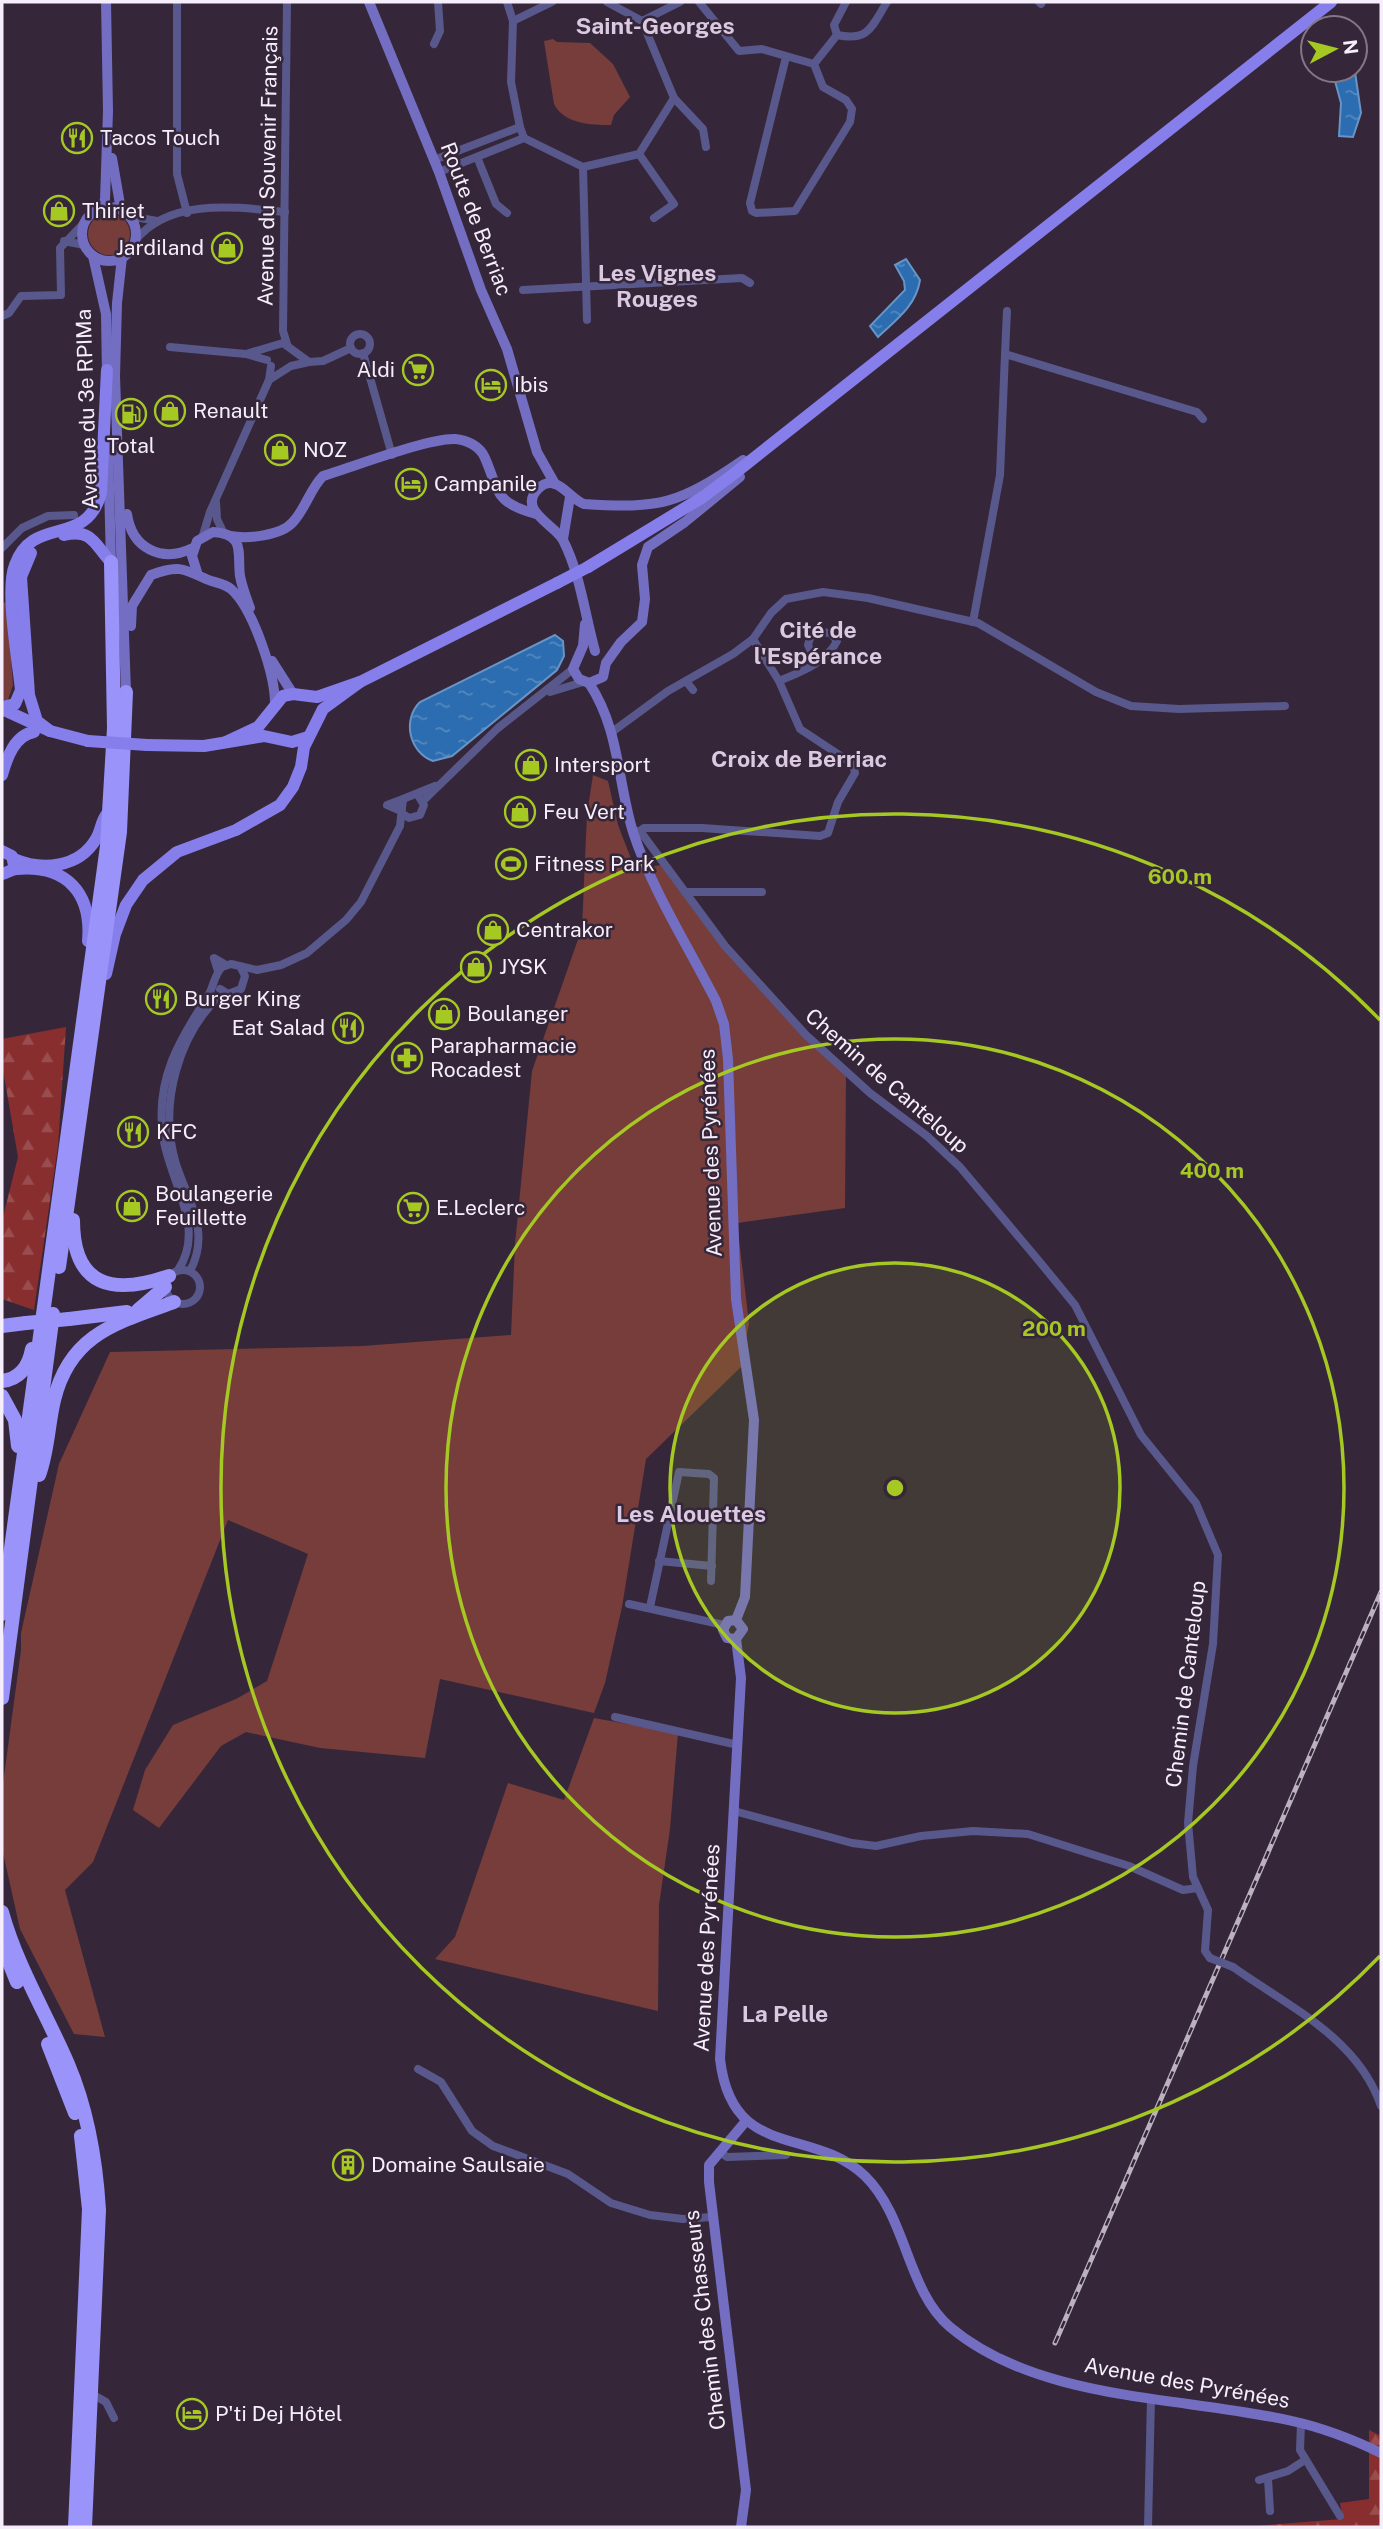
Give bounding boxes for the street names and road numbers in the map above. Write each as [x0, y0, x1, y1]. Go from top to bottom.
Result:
street label: Avenue du Souvenir Français [253, 26, 282, 306]
street label: Route de Berriac [436, 139, 517, 299]
street label: Avenue du 3e RPIMa [71, 308, 102, 510]
street label: Chemin de Canteloup [801, 1003, 974, 1158]
street label: Avenue des Pyrénées [694, 1049, 727, 1258]
street label: Chemin de Canteloup [1160, 1579, 1211, 1789]
street label: Avenue des Pyrénées [689, 1843, 724, 2053]
street label: Chemin des Chasseurs [679, 2209, 730, 2431]
street label: Avenue des Pyrénées [1082, 2352, 1292, 2413]

